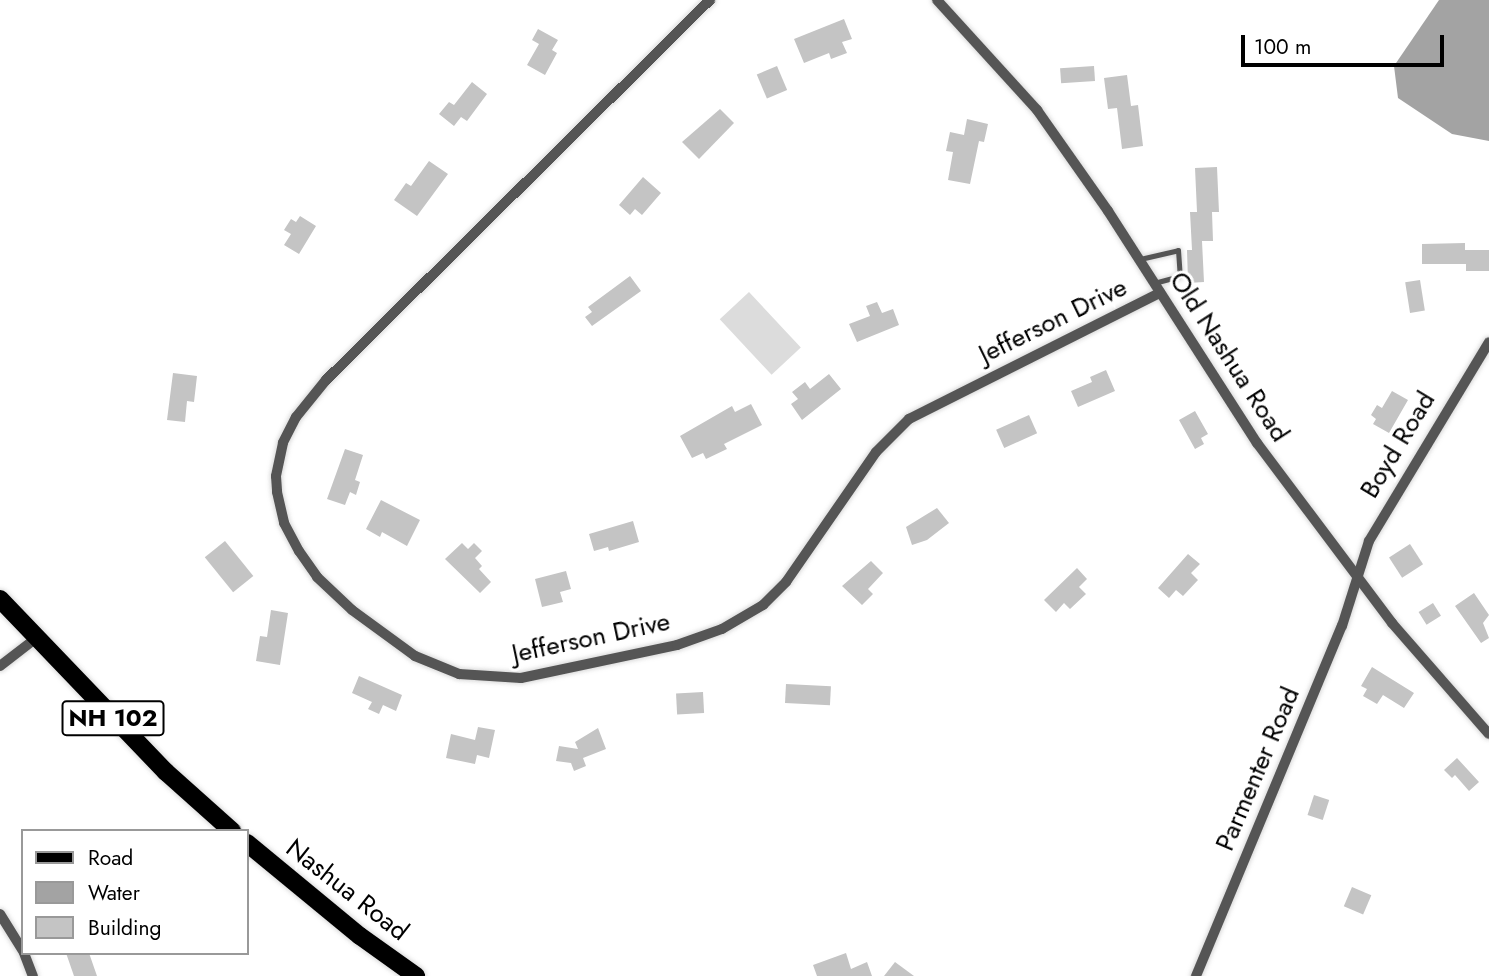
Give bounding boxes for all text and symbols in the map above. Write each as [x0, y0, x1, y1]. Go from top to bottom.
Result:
scale bar [1244, 21, 1447, 65]
text: 100 m [1254, 32, 1311, 62]
street label: Old Nashua Road [1163, 266, 1295, 448]
street label: Jefferson Drive [974, 272, 1132, 370]
street label: Boyd Road [1354, 386, 1442, 504]
street label: Jefferson Drive [509, 606, 673, 670]
street label: Parmenter Road [1210, 683, 1306, 855]
road number: NH 102 [60, 698, 166, 738]
legend [21, 829, 248, 955]
street label: Nashua Road [280, 833, 414, 947]
text: Road [88, 843, 133, 873]
text: Water [88, 878, 140, 908]
text: Building [88, 913, 161, 943]

